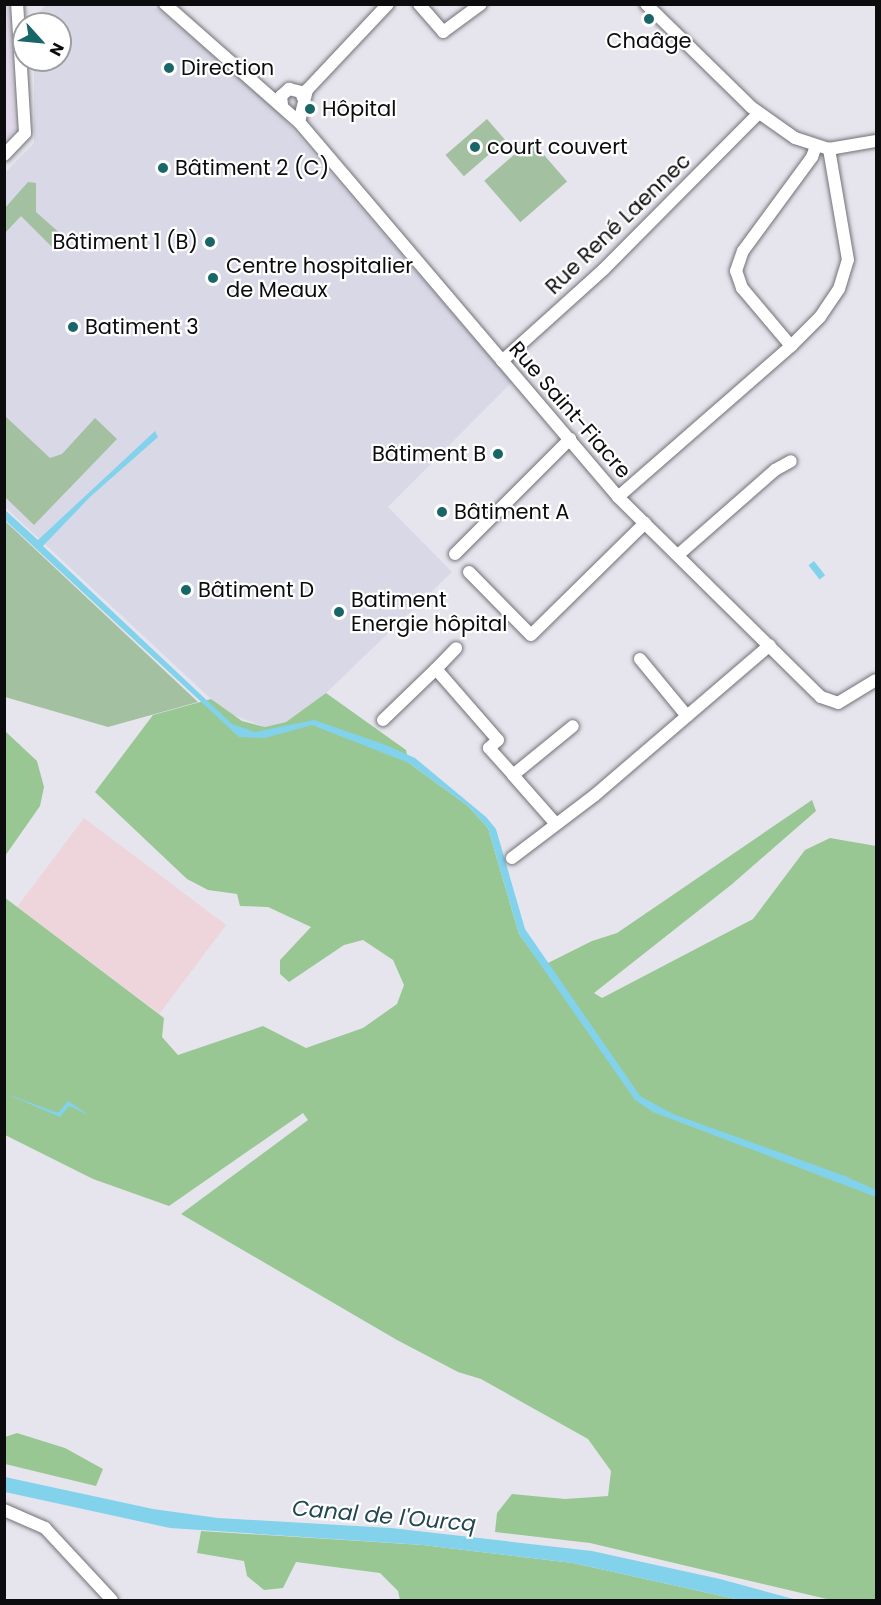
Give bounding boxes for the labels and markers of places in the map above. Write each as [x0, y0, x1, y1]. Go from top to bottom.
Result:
marker: Chaâge [642, 12, 656, 26]
place label: Chaâge [606, 28, 692, 54]
place label: Direction [181, 55, 274, 81]
marker: Direction [162, 61, 176, 75]
place label: Hôpital [322, 96, 396, 122]
marker: Hôpital [303, 102, 317, 116]
place label: court couvert [487, 134, 628, 160]
marker: court couvert [468, 140, 482, 154]
place label: Bâtiment 2 (C) [175, 155, 329, 181]
marker: Bâtiment 2 (C) [156, 161, 170, 175]
place label: Bâtiment 1 (B) [53, 229, 198, 255]
marker: Bâtiment 1 (B) [203, 235, 217, 249]
place label: Centre hospitalier de Meaux [226, 253, 413, 303]
marker: Centre hospitalier de Meaux [204, 269, 222, 287]
place label: Batiment 3 [85, 314, 199, 340]
marker: Batiment 3 [66, 320, 80, 334]
place label: Bâtiment B [372, 441, 486, 467]
marker: Bâtiment B [491, 447, 505, 461]
place label: Bâtiment A [454, 499, 569, 525]
marker: Bâtiment A [435, 505, 449, 519]
place label: Bâtiment D [198, 577, 314, 603]
marker: Bâtiment D [179, 583, 193, 597]
place label: Batiment Energie hôpital [351, 587, 507, 637]
marker: Batiment Energie hôpital [332, 605, 346, 619]

